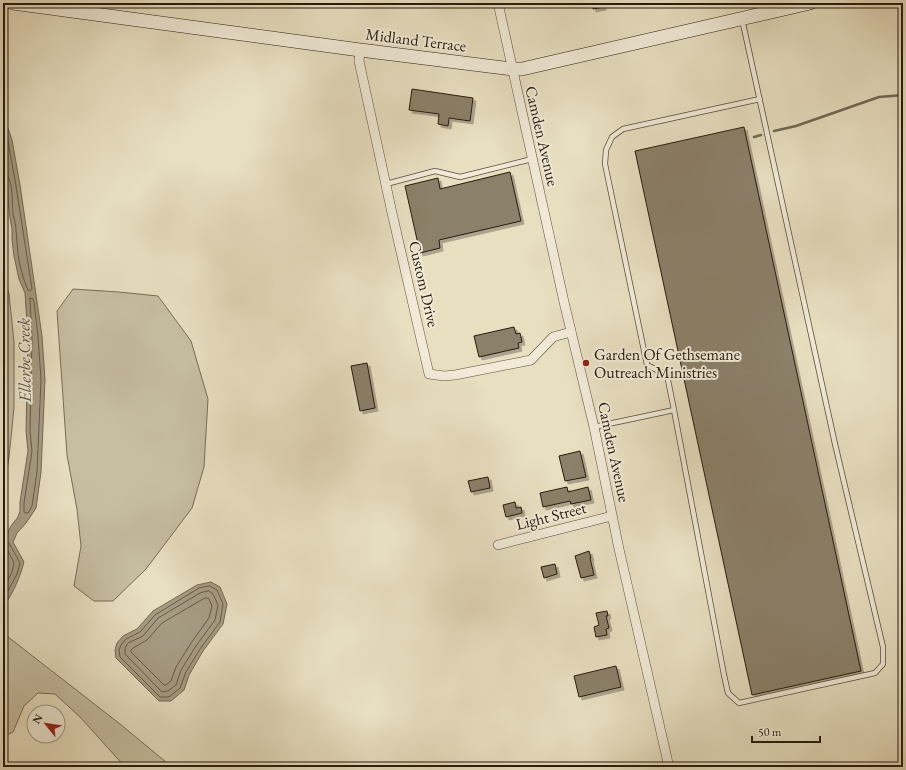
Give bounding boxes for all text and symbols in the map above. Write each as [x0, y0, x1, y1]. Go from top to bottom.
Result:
street label: Midland Terrace [365, 23, 467, 57]
street label: Camden Avenue [520, 84, 564, 188]
street label: Custom Drive [404, 239, 444, 329]
water label: Ellerbe Creek [12, 317, 36, 403]
place label: Garden Of Gethsemane Outreach Ministries [594, 344, 740, 383]
marker: Garden Of Gethsemane Outreach Ministries [581, 358, 591, 368]
street label: Camden Avenue [593, 400, 635, 504]
street label: Light Street [514, 497, 588, 535]
north arrow [26, 704, 66, 744]
text: N [29, 712, 46, 726]
scale bar [752, 718, 820, 744]
text: 50 m [758, 724, 782, 740]

